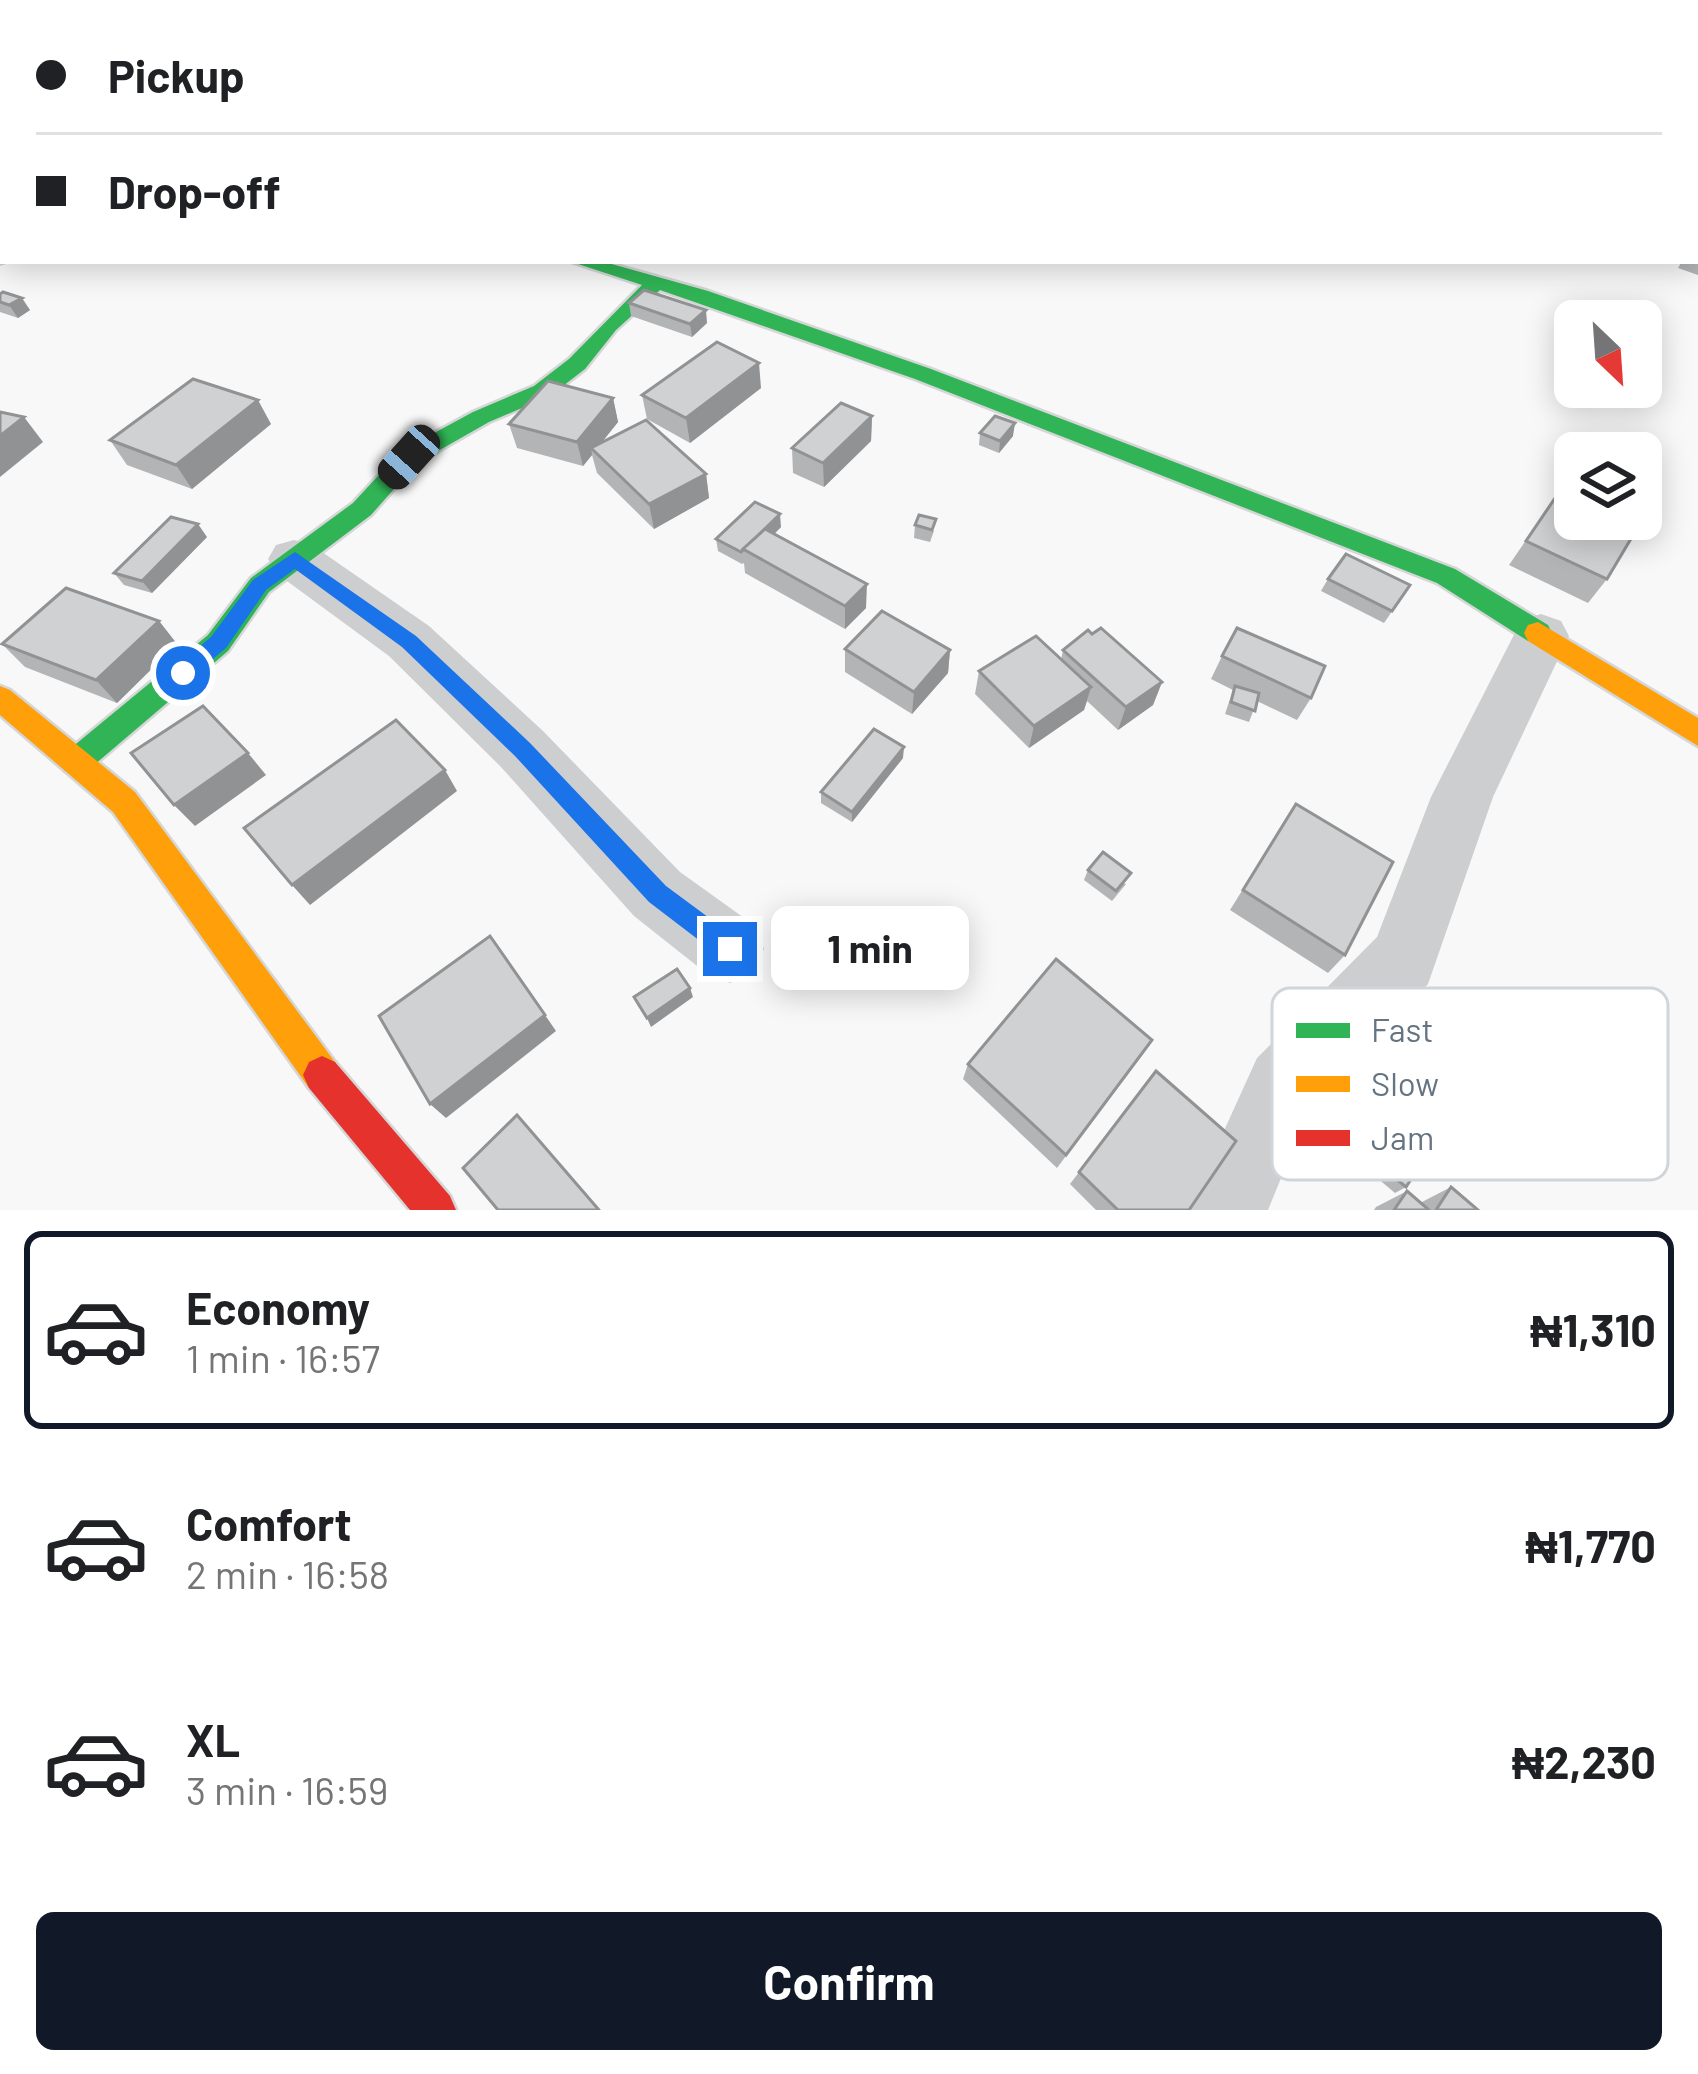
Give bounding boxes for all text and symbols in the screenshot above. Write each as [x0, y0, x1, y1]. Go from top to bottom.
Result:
text: Pickup [108, 48, 245, 102]
text: Drop-off [108, 164, 281, 218]
north arrow [1554, 300, 1662, 408]
map controls [1554, 300, 1662, 540]
car [372, 418, 446, 496]
button: layers [1554, 432, 1662, 540]
route start [156, 646, 210, 700]
callout: 1 min [772, 907, 970, 991]
route end [703, 922, 757, 976]
text: 1 min [827, 924, 913, 971]
legend [1272, 988, 1668, 1180]
text: Fast [1371, 1009, 1433, 1049]
text: Slow [1371, 1063, 1439, 1103]
text: Jam [1371, 1117, 1434, 1157]
icon: car [42, 1276, 150, 1384]
text: Economy [186, 1280, 370, 1334]
text: ₦1,310 [1530, 1302, 1656, 1356]
text: 1 min · 16:57 [186, 1334, 380, 1381]
icon: car [42, 1492, 150, 1600]
text: Comfort [186, 1496, 352, 1550]
text: ₦1,770 [1525, 1518, 1656, 1572]
text: 2 min · 16:58 [186, 1550, 389, 1597]
icon: car [42, 1708, 150, 1816]
text: XL [186, 1712, 240, 1766]
text: ₦2,230 [1512, 1734, 1656, 1788]
text: 3 min · 16:59 [186, 1766, 388, 1813]
button: Confirm [36, 1912, 1662, 2050]

